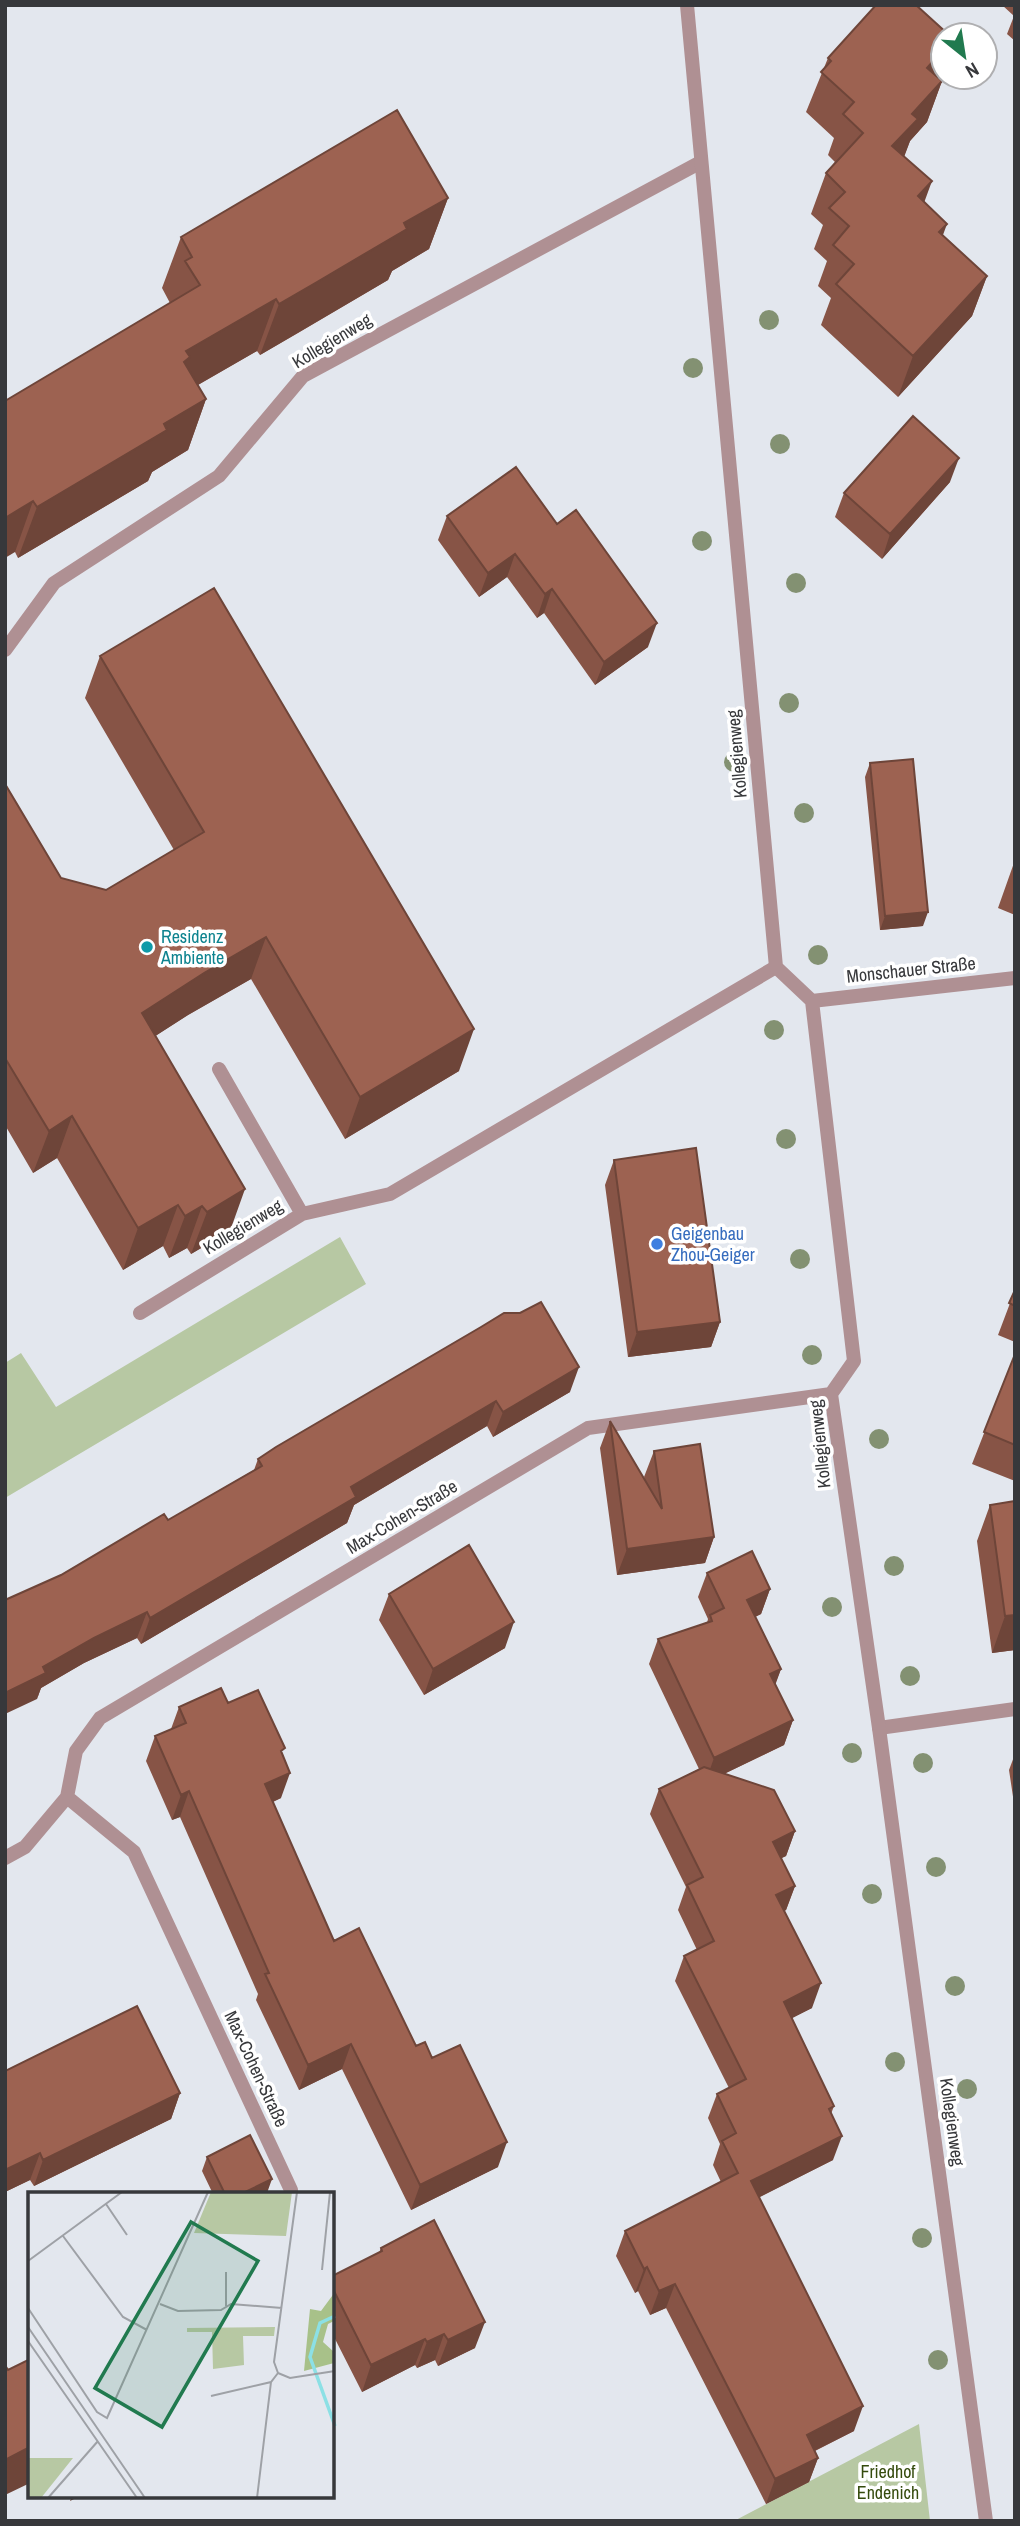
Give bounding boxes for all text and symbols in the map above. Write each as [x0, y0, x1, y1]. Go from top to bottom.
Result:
north arrow [929, 21, 999, 91]
text: N [961, 57, 984, 85]
street label: Kollegienweg [287, 307, 377, 374]
street label: Kollegienweg [720, 708, 753, 799]
place label: Residenz Ambiente [160, 924, 224, 970]
marker: Residenz Ambiente [139, 939, 155, 955]
street label: Monschauer Straße [845, 950, 977, 989]
street label: Kollegienweg [198, 1193, 288, 1260]
place label: Geigenbau Zhou-Geiger [671, 1221, 755, 1267]
marker: Geigenbau Zhou-Geiger [649, 1236, 665, 1252]
street label: Kollegienweg [802, 1398, 837, 1489]
street label: Max-Cohen-Straße [342, 1474, 462, 1560]
street label: Max-Cohen-Straße [219, 2007, 294, 2131]
street label: Kollegienweg [934, 2076, 971, 2168]
inset map [28, 2192, 334, 2498]
park label: Friedhof Endenich [857, 2459, 919, 2505]

